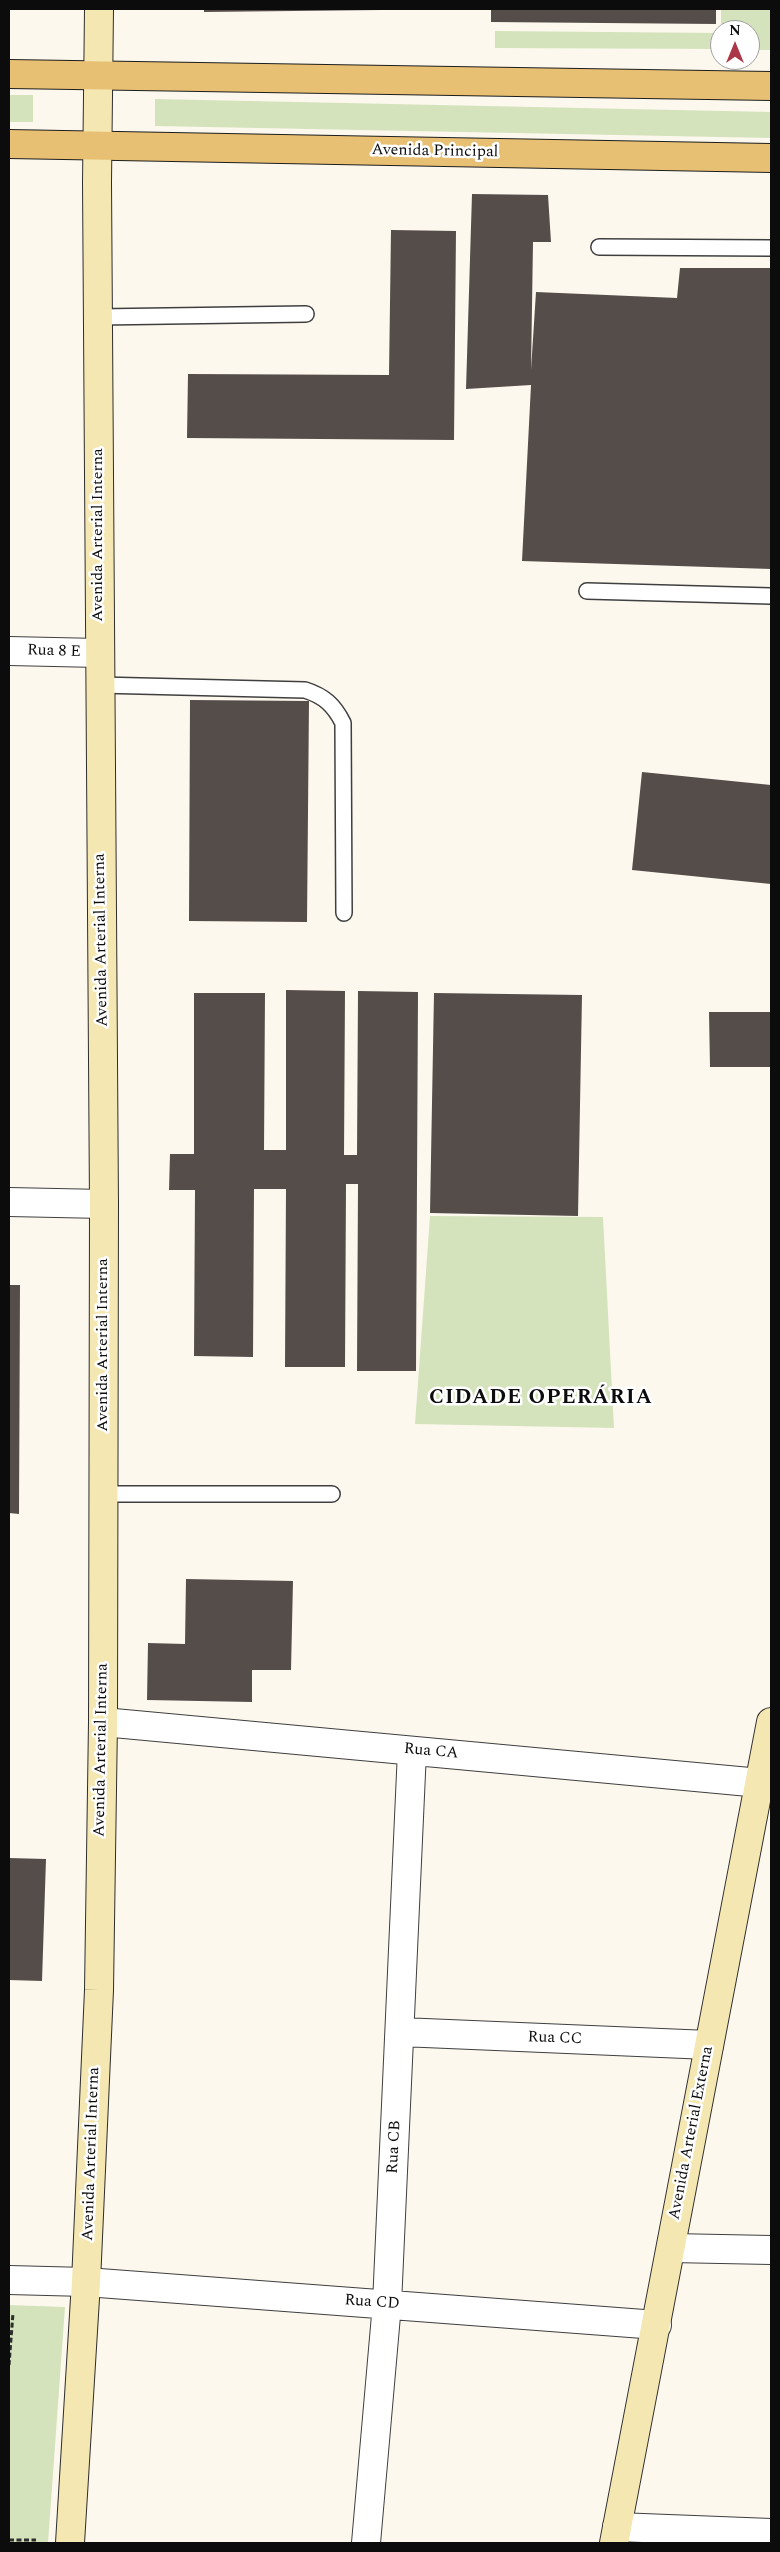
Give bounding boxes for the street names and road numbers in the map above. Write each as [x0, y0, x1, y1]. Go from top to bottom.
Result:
street label: Avenida Principal [371, 141, 499, 163]
street label: Avenida Arterial Interna [89, 448, 109, 622]
street label: Rua 8 E [27, 641, 81, 663]
street label: Avenida Arterial Interna [91, 853, 113, 1027]
street label: Avenida Arterial Interna [94, 1258, 114, 1432]
street label: Avenida Arterial Interna [91, 1663, 113, 1837]
street label: Rua CA [403, 1740, 459, 1764]
street label: Rua CC [527, 2028, 583, 2050]
street label: Avenida Arterial Externa [666, 2045, 718, 2221]
street label: Avenida Arterial Interna [79, 2067, 105, 2241]
street label: Rua CB [384, 2120, 406, 2174]
street label: Rua CD [344, 2291, 400, 2315]

